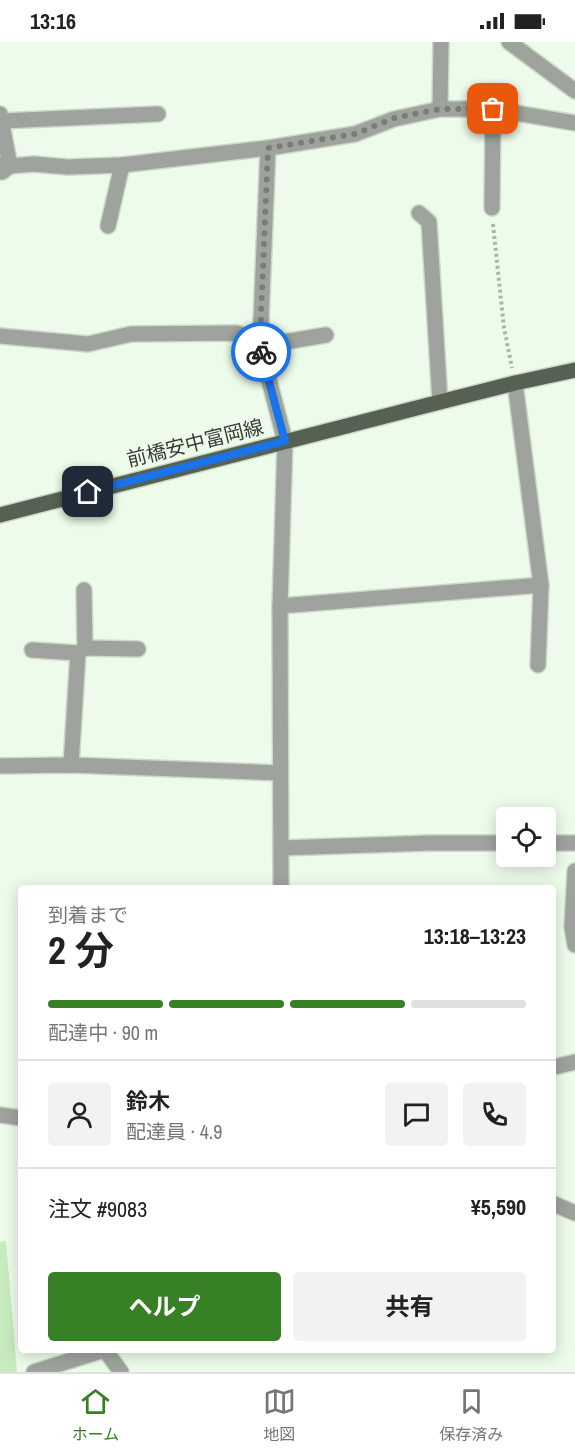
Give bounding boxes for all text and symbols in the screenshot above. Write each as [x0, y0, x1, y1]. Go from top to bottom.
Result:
text: 13:16 [30, 6, 76, 36]
pin [467, 83, 518, 134]
icon: bag [476, 92, 509, 125]
courier [231, 322, 291, 382]
icon: bike [245, 336, 278, 369]
street label: 前橋安中富岡線 [124, 412, 266, 473]
pin [62, 466, 113, 517]
icon: home [71, 475, 104, 508]
map controls [496, 807, 556, 867]
button: locate [496, 807, 556, 867]
text: 到着まで [48, 901, 128, 928]
text: 13:18–13:23 [424, 921, 526, 951]
text: 2 分 [48, 924, 114, 976]
text: 配達中 · 90 m [48, 1019, 158, 1046]
button: person [48, 1083, 111, 1146]
button: chat [385, 1083, 448, 1146]
button: phone [463, 1083, 526, 1146]
text: 鈴木 [126, 1086, 170, 1116]
text: 配達員 · 4.9 [126, 1118, 222, 1145]
text: ¥5,590 [471, 1192, 526, 1222]
text: 注文 #9083 [48, 1194, 147, 1224]
button: ヘルプ [48, 1272, 281, 1341]
button: 共有 [293, 1272, 526, 1341]
tab: ホーム [72, 1385, 119, 1445]
tab: 地図 [263, 1385, 296, 1445]
tab: 保存済み [439, 1385, 503, 1445]

